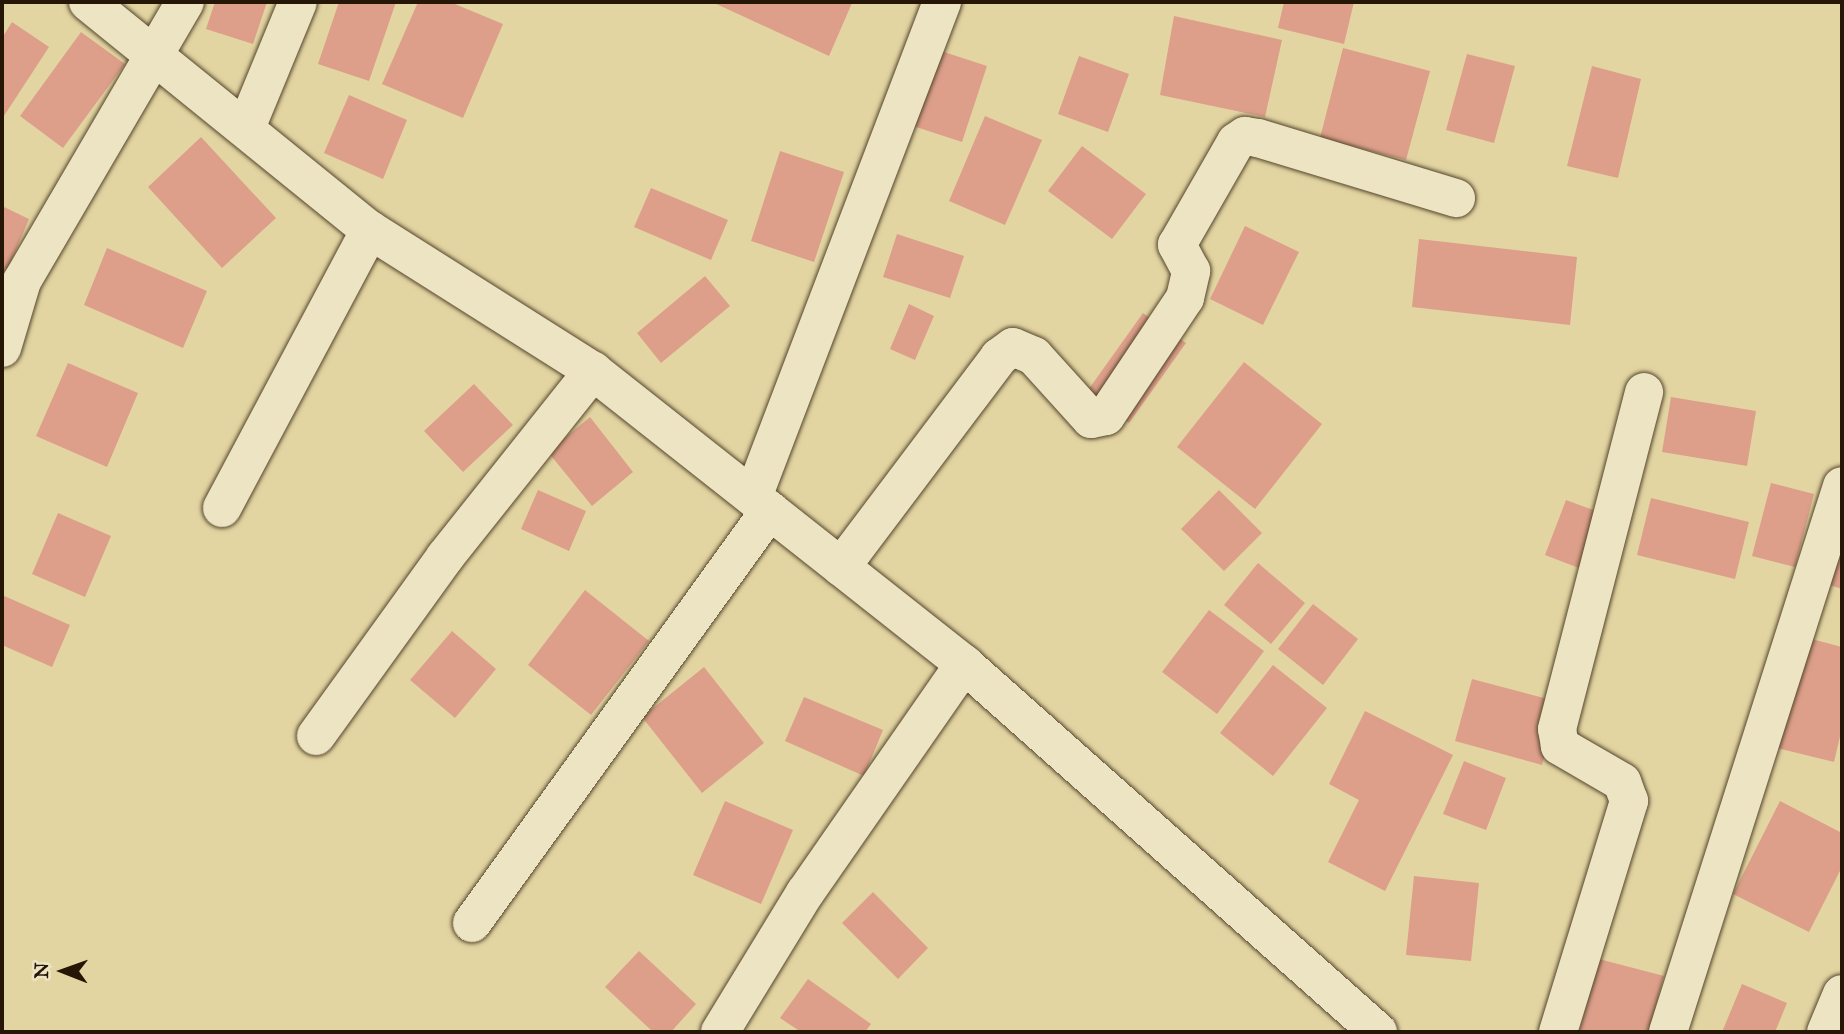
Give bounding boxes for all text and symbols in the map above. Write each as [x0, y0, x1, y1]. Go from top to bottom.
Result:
north arrow [28, 936, 98, 1006]
text: N [30, 962, 53, 979]

